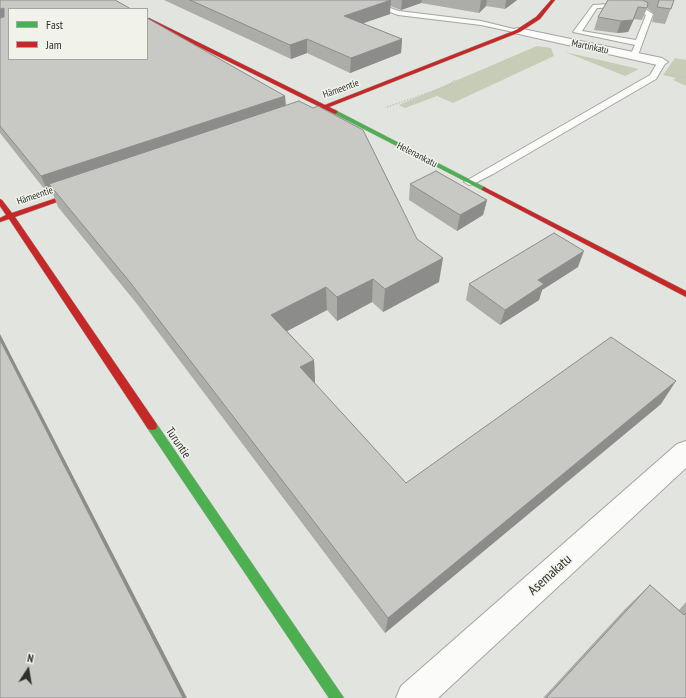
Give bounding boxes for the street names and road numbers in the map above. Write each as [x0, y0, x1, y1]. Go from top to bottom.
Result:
street label: Martinkatu [570, 37, 610, 57]
street label: Hämeentie [321, 77, 361, 101]
street label: Helenankatu [395, 140, 439, 170]
street label: Hämeentie [15, 184, 55, 208]
street label: Turuntie [162, 425, 194, 461]
street label: Asemakatu [525, 551, 575, 599]

